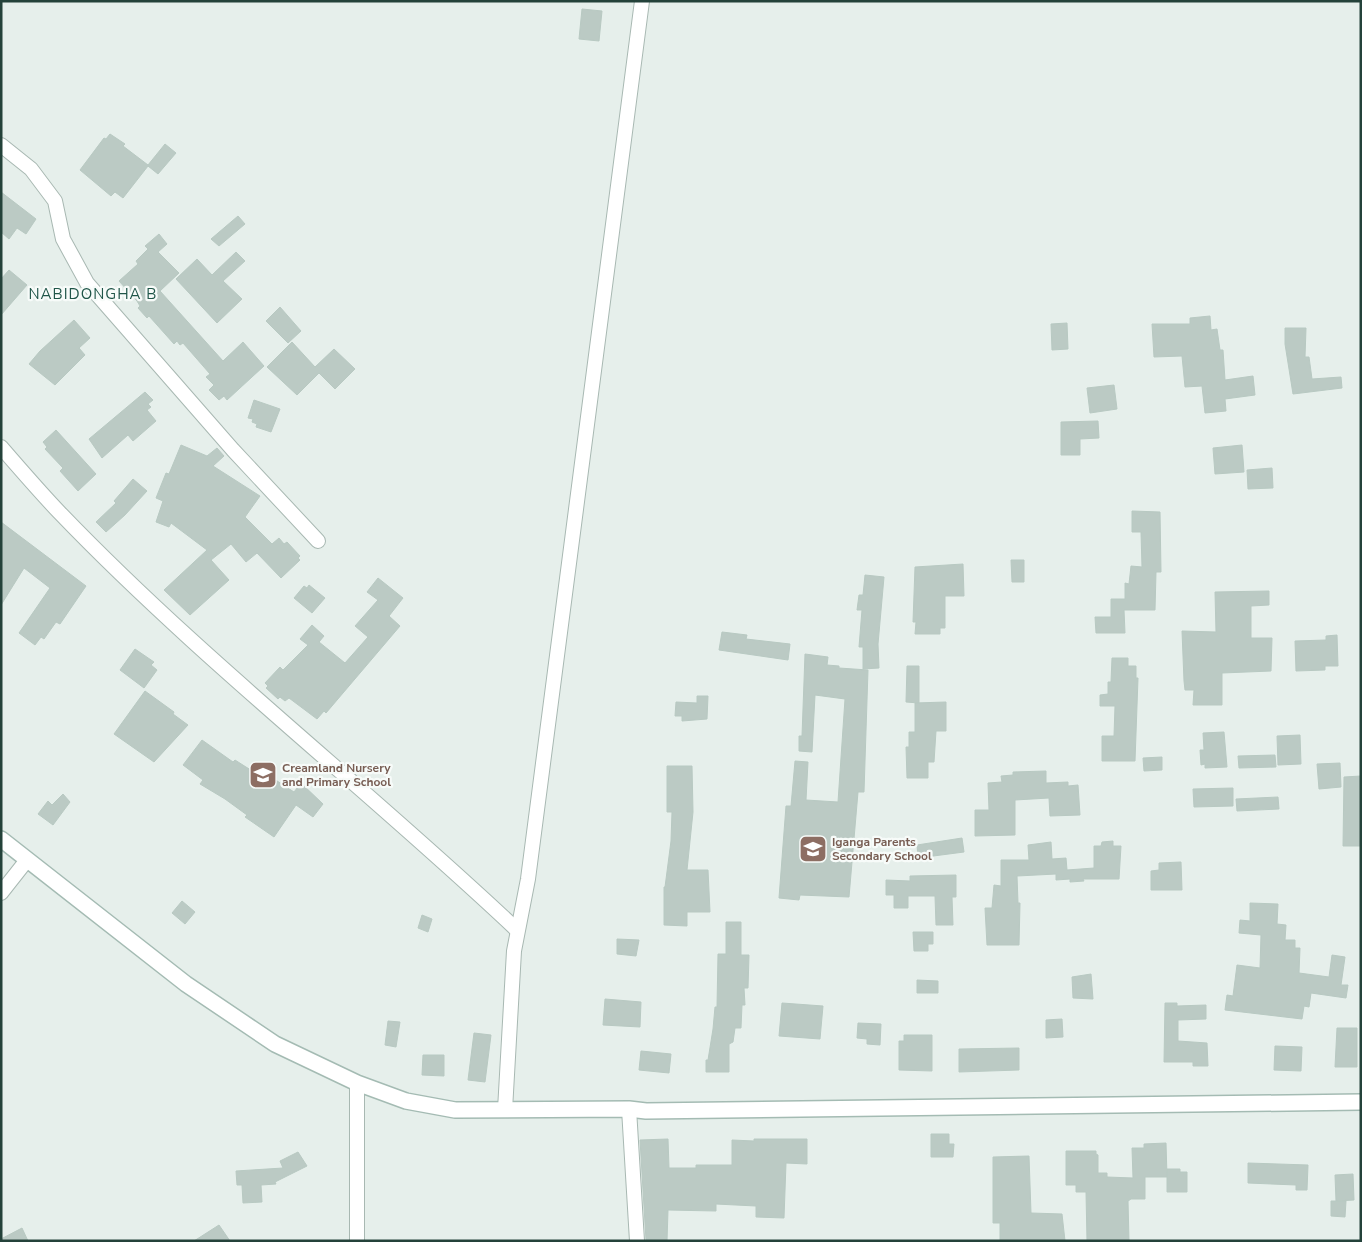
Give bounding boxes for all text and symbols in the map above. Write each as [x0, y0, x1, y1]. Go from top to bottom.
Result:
district label: NABIDONGHA B [29, 284, 158, 304]
school or university icon: Creamland Nursery and Primary School [248, 760, 278, 790]
place label: Creamland Nursery and Primary School [282, 760, 391, 790]
school or university icon: Iganga Parents Secondary School [798, 834, 828, 864]
place label: Iganga Parents Secondary School [832, 834, 932, 864]

